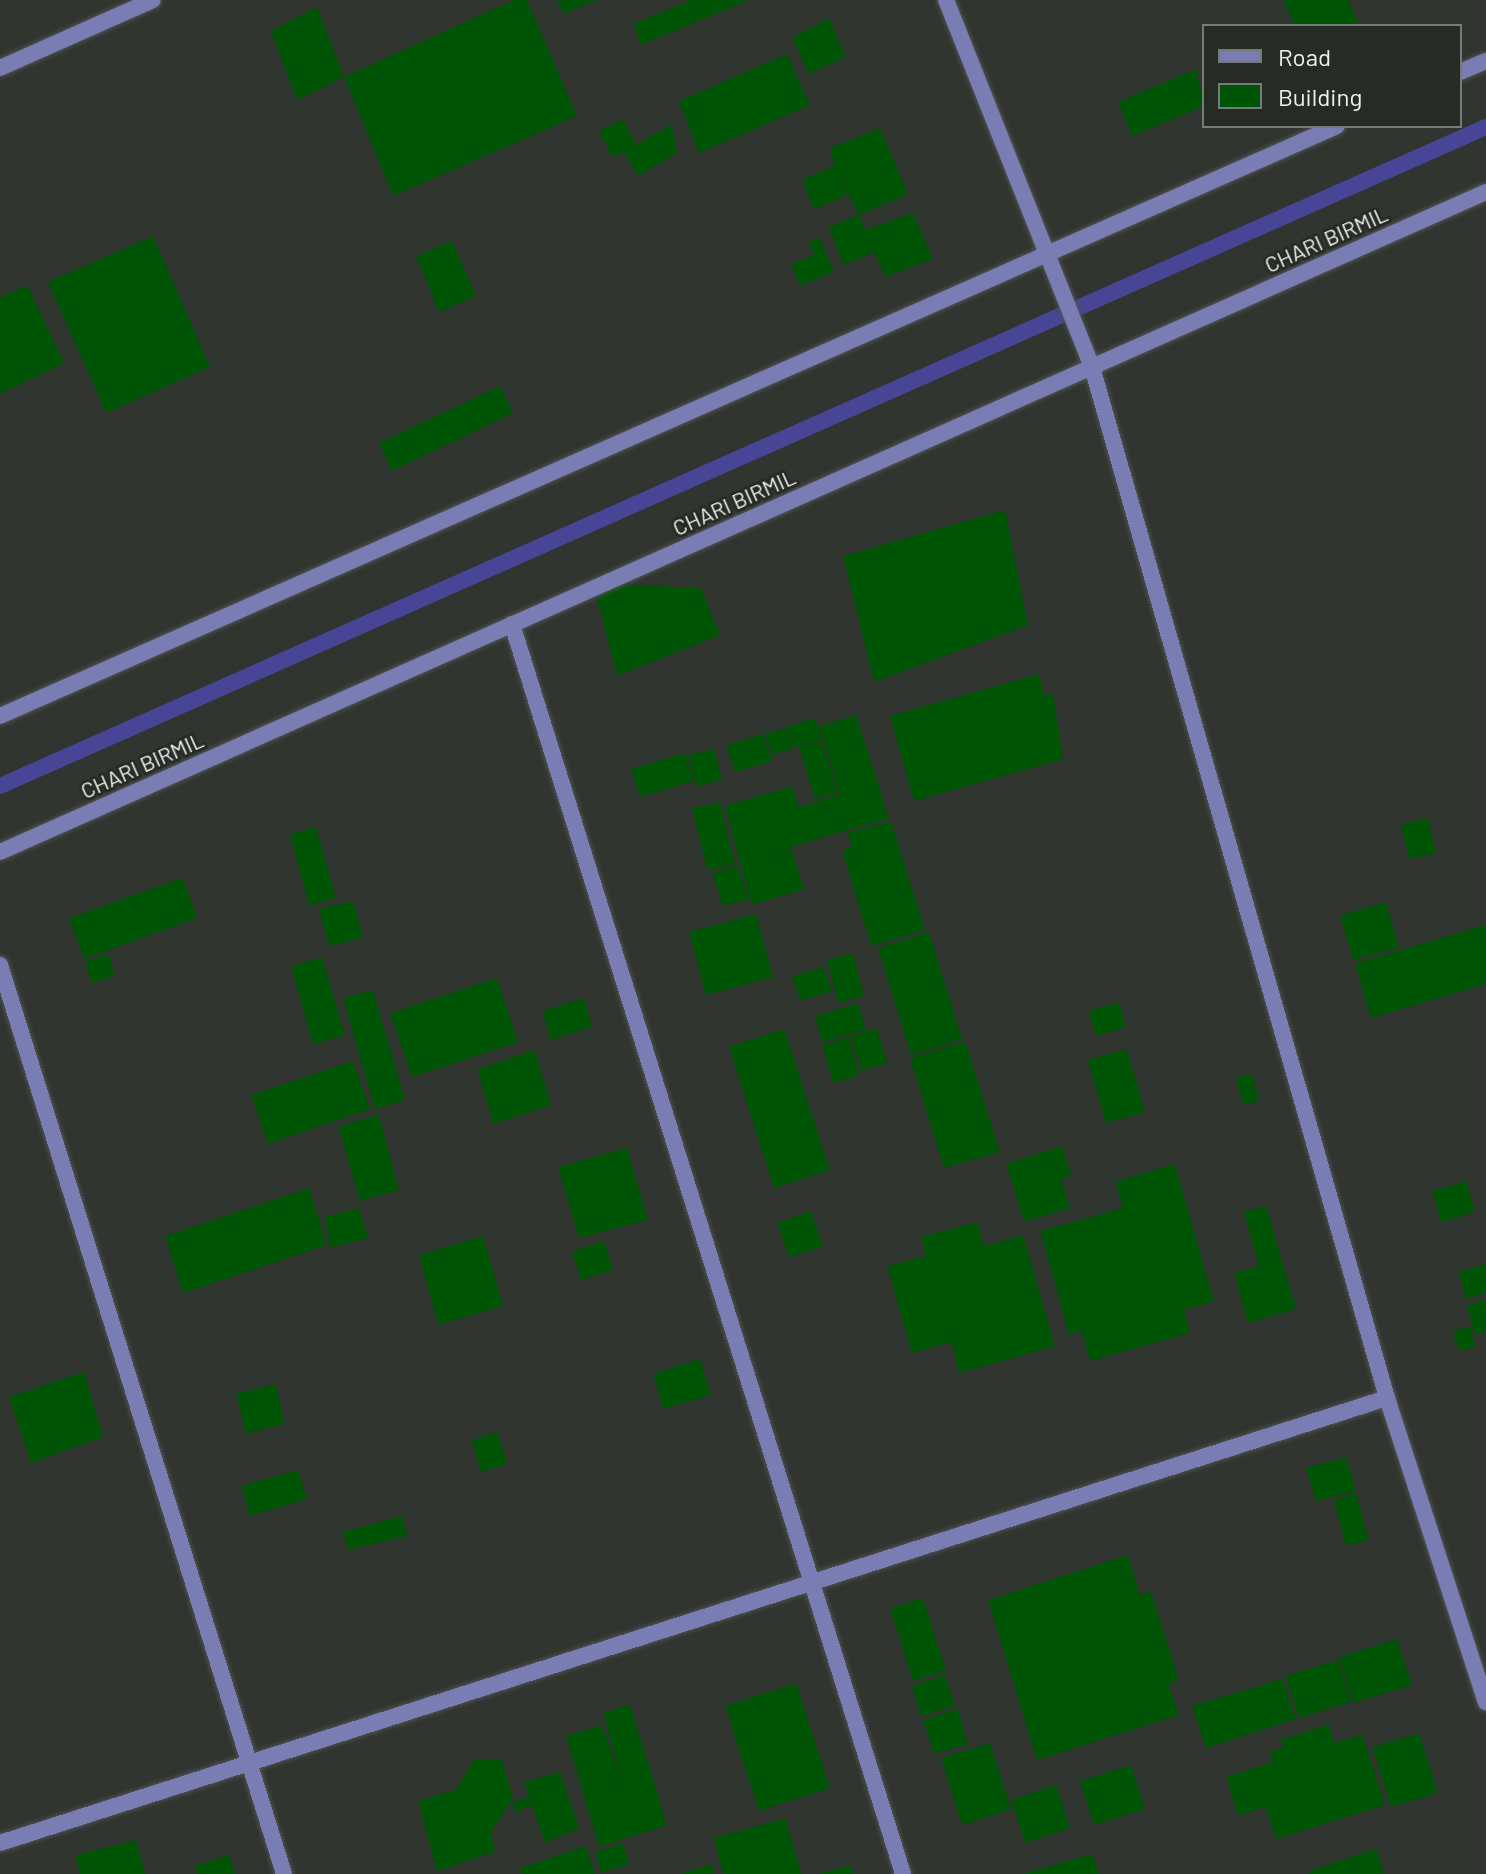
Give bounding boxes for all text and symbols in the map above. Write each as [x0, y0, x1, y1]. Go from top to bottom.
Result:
legend [1202, 24, 1462, 128]
text: Road [1278, 42, 1331, 71]
text: Building [1278, 82, 1362, 111]
street label: CHARI BIRMIL [1260, 200, 1392, 278]
street label: CHARI BIRMIL [668, 463, 800, 541]
street label: CHARI BIRMIL [76, 726, 208, 804]

